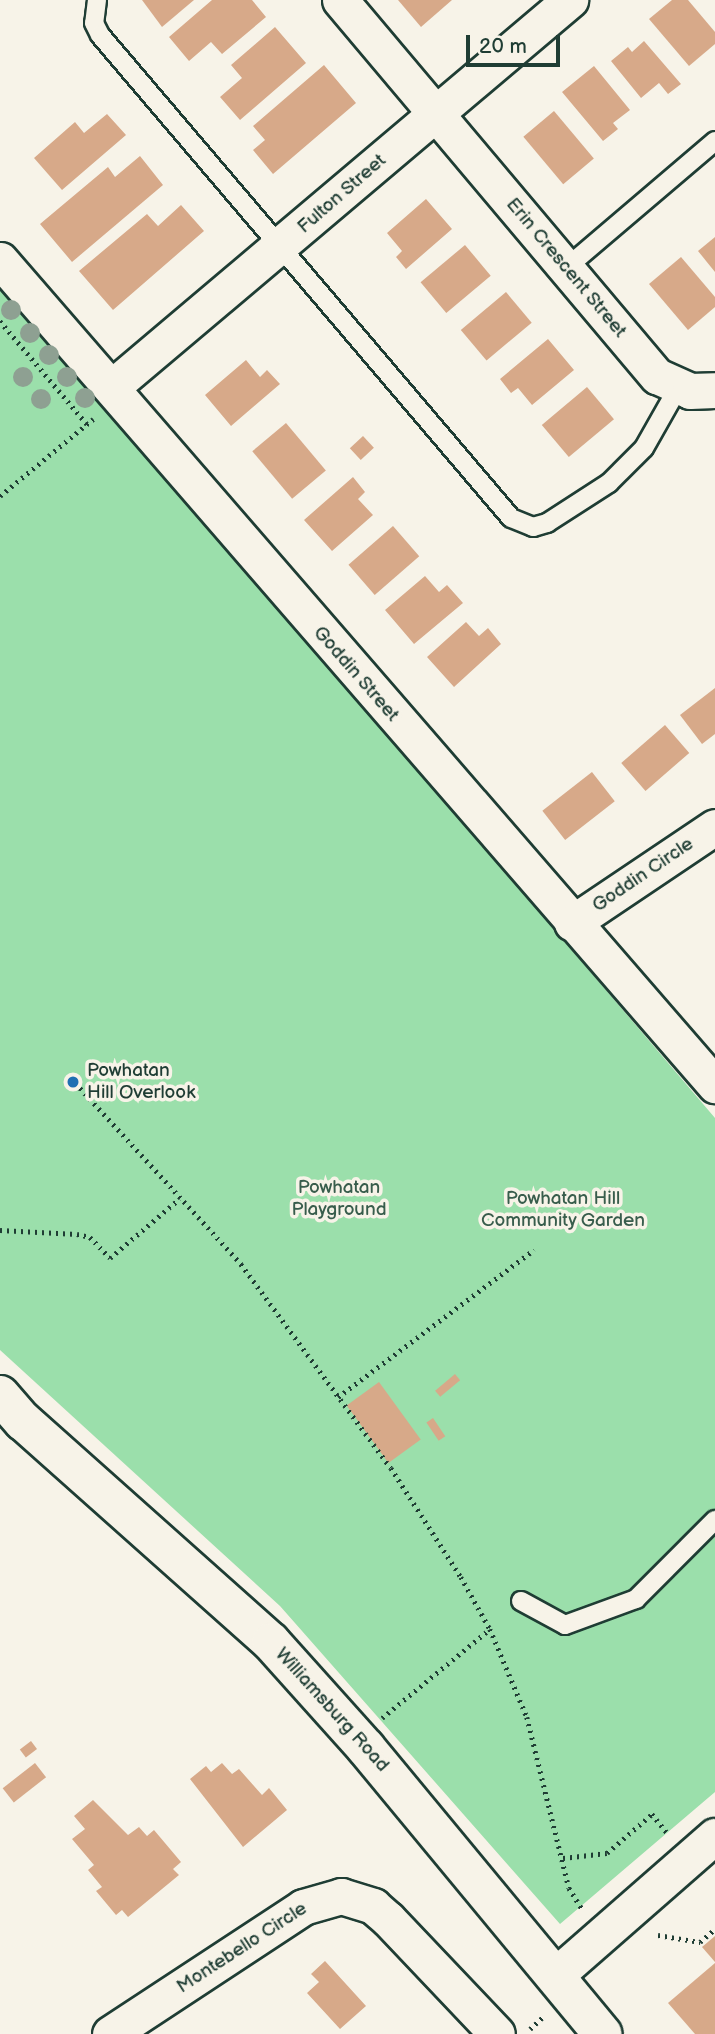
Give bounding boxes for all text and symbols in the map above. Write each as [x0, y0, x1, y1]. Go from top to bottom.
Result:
scale bar [470, 21, 564, 65]
text: 20 m [479, 34, 527, 59]
street label: Fulton Street [293, 149, 391, 239]
street label: Erin Crescent Street [501, 193, 631, 343]
street label: Goddin Street [308, 622, 404, 726]
street label: Goddin Circle [588, 833, 698, 917]
place label: Powhatan Hill Overlook [87, 1060, 195, 1104]
marker: Powhatan Hill Overlook [65, 1074, 81, 1090]
park label: Powhatan Playground [291, 1177, 387, 1221]
park label: Powhatan Hill Community Garden [480, 1188, 646, 1232]
street label: Williamsburg Road [270, 1643, 394, 1777]
street label: Montebello Circle [173, 1897, 311, 1999]

